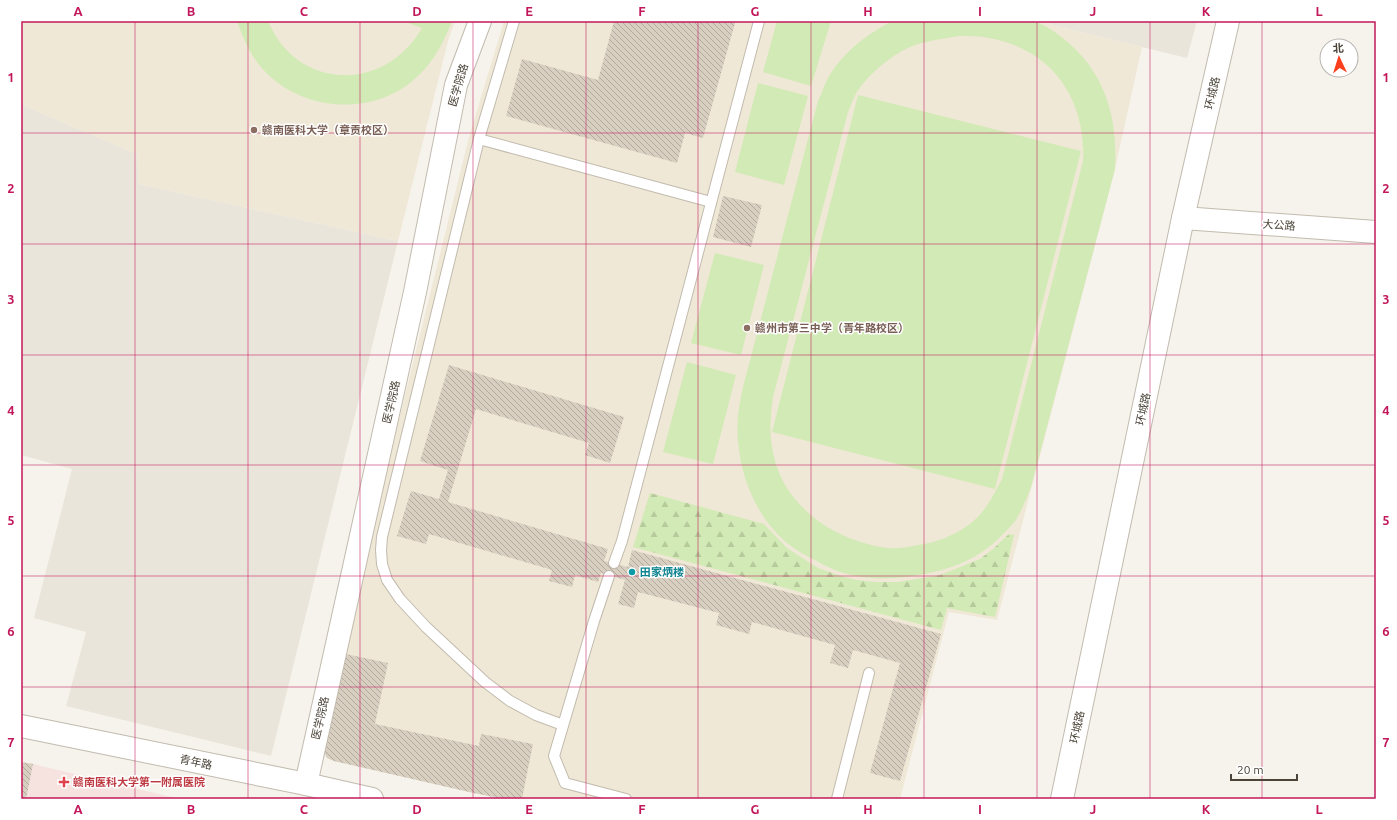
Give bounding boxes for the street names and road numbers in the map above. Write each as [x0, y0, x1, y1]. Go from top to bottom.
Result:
street label: 医学院路 [446, 62, 470, 108]
street label: 环城路 [1202, 76, 1222, 110]
street label: 大公路 [1262, 218, 1296, 232]
street label: 医学院路 [380, 379, 402, 425]
street label: 环城路 [1134, 392, 1152, 426]
street label: 医学院路 [309, 695, 331, 741]
street label: 环城路 [1068, 710, 1086, 744]
street label: 青年路 [179, 753, 213, 771]

